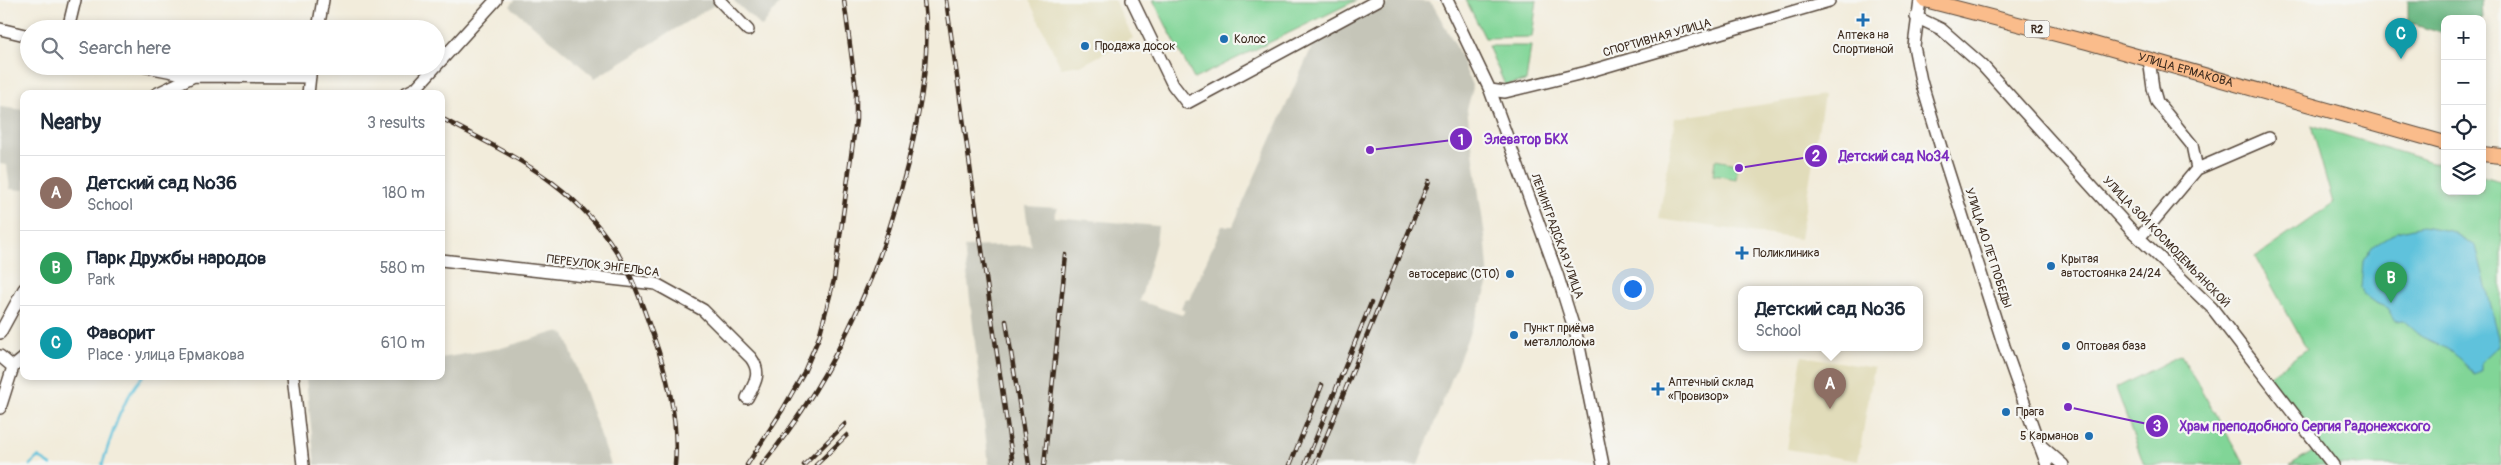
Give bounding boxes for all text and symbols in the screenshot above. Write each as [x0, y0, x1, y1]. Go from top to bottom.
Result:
marker: Аптека на Спортивной [1857, 14, 1869, 26]
street label: СПОРТИВНАЯ УЛИЦА [1601, 15, 1713, 61]
map controls [2441, 15, 2486, 195]
button: + [2441, 15, 2486, 60]
pin: C [2385, 18, 2417, 59]
search box [20, 20, 445, 75]
road number: R2 [2024, 20, 2050, 38]
place label: Аптека на Спортивной [1832, 28, 1894, 57]
place label: Колос [1234, 32, 1266, 47]
marker: Колос [1218, 33, 1230, 45]
icon: search [38, 34, 66, 62]
text: Search here [78, 36, 171, 60]
place label: Продажа досок [1095, 39, 1175, 54]
marker: Продажа досок [1079, 40, 1091, 52]
street label: УЛИЦА ЕРМАКОВА [2136, 49, 2235, 90]
button: − [2441, 60, 2486, 105]
button: locate [2441, 105, 2486, 150]
text: Nearby [40, 109, 101, 136]
text: 3 results [367, 113, 425, 133]
callout: Элеватор БКХ [1449, 125, 1578, 154]
text: 1 [1458, 131, 1464, 150]
text: Элеватор БКХ [1484, 131, 1569, 148]
callout: Детский сад №34 [1804, 141, 1960, 170]
text: 2 [1812, 147, 1820, 166]
text: Детский сад №34 [1838, 148, 1950, 165]
button: layers [2441, 150, 2486, 195]
street label: ЛЕНИНГРАДСКАЯ УЛИЦА [1527, 170, 1587, 301]
text: Детский сад №36 [87, 171, 237, 195]
street label: УЛИЦА ЗОИ КОСМОДЕМЬЯНСКОЙ [2099, 173, 2233, 311]
text: A [51, 183, 61, 203]
text: 180 m [382, 183, 425, 203]
street label: УЛИЦА 40 ЛЕТ ПОБЕДЫ [1962, 186, 2015, 310]
text: School [87, 195, 133, 215]
text: Парк Дружбы народов [87, 246, 266, 270]
marker: Поликлиника [1735, 246, 1749, 260]
place label: Поликлиника [1753, 246, 1820, 261]
street label: ПЕРЕУЛОК ЭНГЕЛЬСА [546, 252, 660, 280]
place label: Крытая автостоянка 24/24 [2061, 252, 2161, 281]
text: B [51, 258, 61, 278]
text: 580 m [380, 258, 425, 278]
marker: Крытая автостоянка 24/24 [2045, 260, 2057, 272]
pin: B [2375, 262, 2407, 303]
place label: автосервис (СТО) [1409, 267, 1500, 282]
marker: автосервис (СТО) [1504, 268, 1516, 280]
text: Park [87, 270, 115, 290]
your location [1620, 276, 1646, 302]
popup [1738, 286, 1923, 351]
text: Детский сад №36 [1755, 297, 1906, 321]
text: Фаворит [87, 321, 155, 345]
place label: Пункт приёма металлолома [1524, 321, 1595, 350]
text: School [1755, 321, 1801, 341]
marker: Пункт приёма металлолома [1508, 329, 1520, 341]
text: C [51, 333, 61, 353]
text: 610 m [381, 333, 425, 353]
place label: Оптовая база [2076, 339, 2146, 354]
marker: Оптовая база [2060, 340, 2072, 352]
text: Place · улица Ермакова [87, 345, 245, 365]
pin: A [1814, 368, 1846, 409]
place label: Аптечный склад «Провизор» [1668, 375, 1754, 404]
marker: Аптечный склад «Провизор» [1652, 383, 1664, 395]
place label: Прага [2016, 405, 2045, 420]
marker: Прага [2000, 406, 2012, 418]
callout: Храм преподобного Сергия Радонежского [2145, 411, 2441, 440]
text: 3 [2153, 417, 2161, 436]
text: Храм преподобного Сергия Радонежского [2179, 418, 2431, 435]
place label: 5 Карманов [2020, 429, 2079, 444]
marker: 5 Карманов [2083, 430, 2095, 442]

